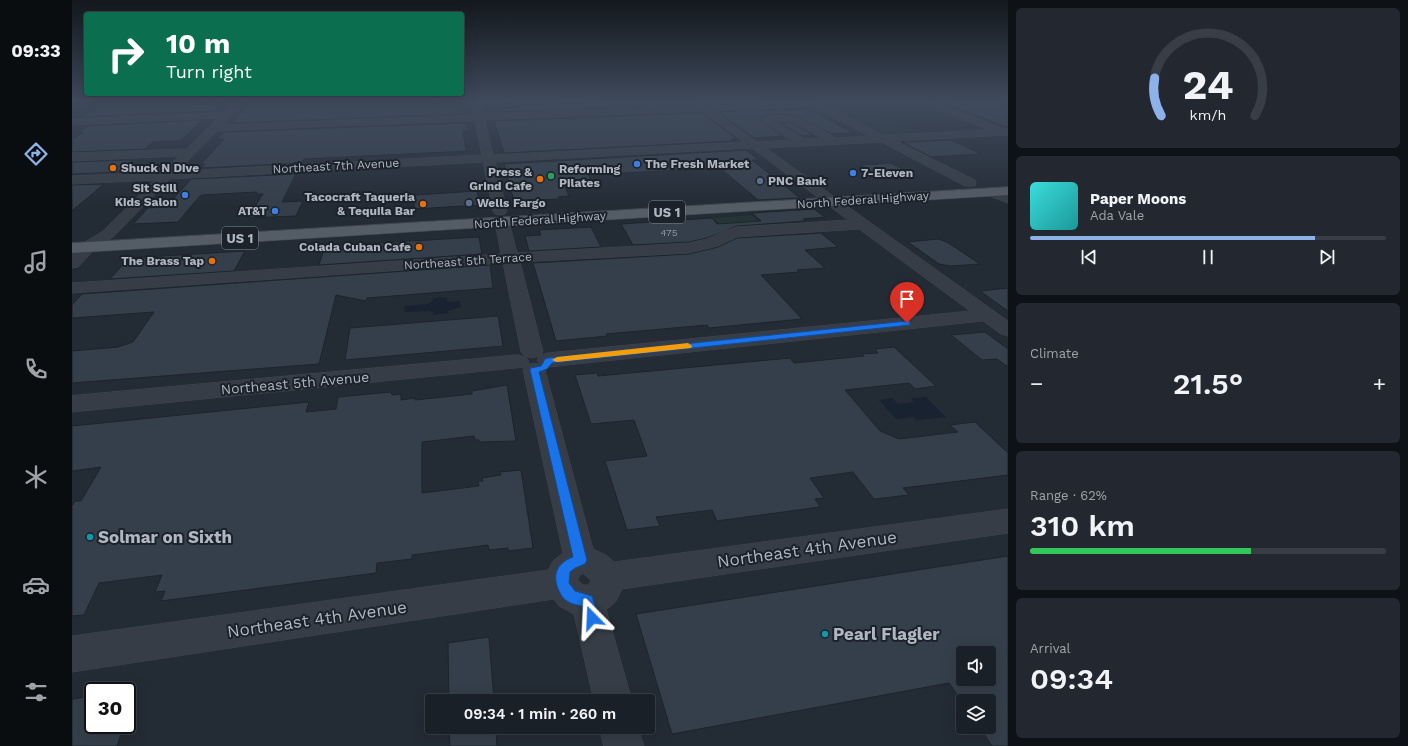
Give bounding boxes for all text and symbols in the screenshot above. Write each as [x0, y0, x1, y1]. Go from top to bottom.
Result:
text: 10 m [166, 27, 230, 60]
icon: right [100, 28, 152, 80]
text: 09:33 [11, 40, 61, 61]
text: 24 [1182, 60, 1234, 109]
text: Turn right [166, 61, 252, 82]
text: km/h [1190, 106, 1226, 122]
icon: directions [22, 140, 50, 168]
street label: Northeast 7th Avenue [272, 156, 400, 176]
place label: The Fresh Market [645, 157, 750, 171]
marker: The Fresh Market [632, 159, 642, 169]
place label: Shuck N Dive [121, 161, 199, 175]
place label: Reforming Pilates [559, 162, 621, 190]
marker: Shuck N Dive [108, 163, 118, 173]
place label: Press & Grind Cafe [469, 165, 532, 193]
place label: 7-Eleven [861, 166, 913, 180]
marker: 7-Eleven [848, 168, 858, 178]
marker: Reforming Pilates [546, 171, 556, 181]
marker: Press & Grind Cafe [535, 174, 545, 184]
place label: PNC Bank [768, 174, 827, 188]
marker: PNC Bank [755, 176, 765, 186]
place label: Sit Still Kids Salon [115, 181, 177, 209]
street label: North Federal Highway [797, 188, 930, 212]
marker: Sit Still Kids Salon [180, 190, 190, 200]
place label: Tacocraft Taqueria & Tequila Bar [304, 190, 416, 218]
text: Paper Moons [1090, 190, 1186, 208]
place label: Wells Fargo [477, 196, 546, 210]
marker: Wells Fargo [464, 198, 474, 208]
marker: Tacocraft Taqueria & Tequila Bar [418, 199, 428, 209]
road number: US 1 [649, 201, 685, 223]
place label: AT&T [238, 204, 267, 218]
marker: AT&T [270, 206, 280, 216]
street label: North Federal Highway [474, 208, 607, 232]
text: Ada Vale [1090, 208, 1144, 223]
road number: US 1 [222, 227, 258, 249]
house number: 475 [660, 227, 678, 238]
place label: Colada Cuban Cafe [299, 240, 411, 254]
marker: Colada Cuban Cafe [414, 242, 424, 252]
icon: previous [1078, 246, 1100, 268]
icon: pause [1197, 246, 1219, 268]
icon: next [1316, 246, 1338, 268]
icon: music [22, 248, 50, 276]
street label: Northeast 5th Terrace [404, 250, 532, 272]
place label: The Brass Tap [121, 254, 204, 268]
marker: The Brass Tap [207, 256, 217, 266]
pin [890, 282, 924, 323]
icon: arrive [896, 288, 918, 310]
text: Climate [1030, 346, 1079, 361]
icon: phone [22, 355, 50, 383]
text: 21.5° [1173, 366, 1243, 401]
street label: Northeast 5th Avenue [220, 369, 370, 397]
text: − [1030, 371, 1043, 396]
text: + [1373, 371, 1386, 396]
icon: climate [22, 463, 50, 491]
text: Range · 62% [1030, 488, 1107, 503]
text: 310 km [1030, 508, 1135, 543]
street label: Northeast 4th Avenue [716, 526, 898, 572]
place label: Solmar on Sixth [98, 527, 232, 547]
marker: Solmar on Sixth [85, 532, 95, 542]
icon: car [22, 571, 50, 599]
street label: Northeast 4th Avenue [226, 596, 408, 642]
position arrow [571, 597, 613, 639]
place label: Pearl Flagler [833, 624, 940, 644]
marker: Pearl Flagler [820, 629, 830, 639]
text: Arrival [1030, 641, 1071, 656]
map controls [956, 646, 996, 734]
button: sound [956, 646, 996, 686]
text: 09:34 [1030, 661, 1113, 696]
icon: filters [22, 678, 50, 706]
speed limit sign: 30 [84, 682, 136, 734]
button: layers [956, 694, 996, 734]
text: 09:34 · 1 min · 260 m [464, 705, 616, 723]

